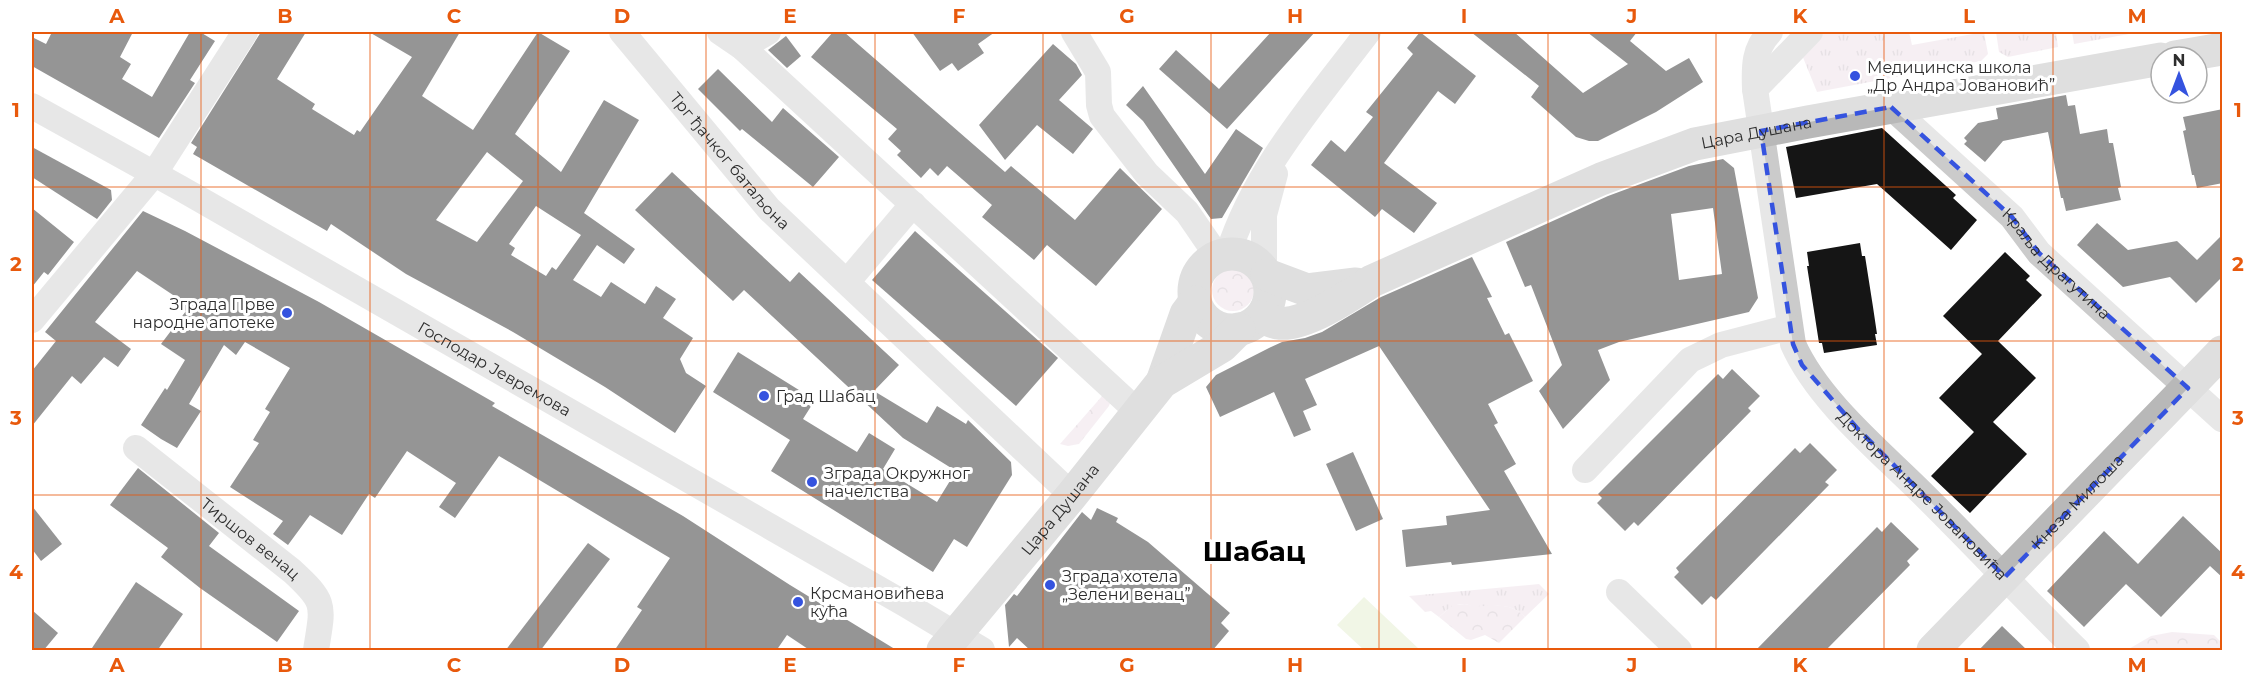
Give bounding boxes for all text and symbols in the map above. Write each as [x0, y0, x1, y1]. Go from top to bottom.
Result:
text: A [108, 4, 125, 28]
text: B [277, 4, 293, 28]
text: C [447, 4, 462, 28]
text: D [614, 4, 630, 28]
text: E [783, 4, 797, 28]
text: F [953, 4, 966, 28]
text: G [1119, 4, 1135, 28]
text: H [1287, 4, 1303, 28]
text: I [1461, 4, 1467, 28]
text: J [1626, 4, 1637, 28]
text: K [1793, 4, 1809, 28]
text: L [1963, 4, 1975, 28]
text: M [2127, 4, 2147, 28]
north arrow [2149, 45, 2209, 105]
text: N [2173, 51, 2185, 70]
place label: Медицинска школа „Др Андра Јовановић” [1867, 58, 2055, 95]
marker: Медицинска школа „Др Андра Јовановић” [1848, 69, 1862, 83]
street label: Трг ђачког батаљона [666, 88, 794, 233]
text: 1 [12, 98, 20, 122]
text: 1 [2234, 98, 2242, 122]
street label: Цара Душана [1699, 112, 1813, 152]
street label: Краља Драгутина [1999, 204, 2115, 323]
text: 2 [10, 252, 22, 276]
text: 2 [2232, 252, 2244, 276]
place label: Зграда Прве народне апотеке [133, 295, 275, 332]
marker: Зграда Прве народне апотеке [280, 306, 294, 320]
street label: Господар Јевремова [415, 317, 574, 420]
place label: Град Шабац [776, 387, 876, 406]
marker: Град Шабац [757, 389, 771, 403]
text: 3 [9, 406, 22, 430]
text: 3 [2231, 406, 2244, 430]
street label: Доктора Андре Јовановића [1834, 407, 2011, 584]
street label: Кнеза Милоша [2027, 450, 2127, 553]
street label: Цара Душана [1017, 460, 1103, 559]
place label: Зграда Окружног начелства [824, 464, 970, 501]
marker: Зграда Окружног начелства [805, 475, 819, 489]
street label: Тиршов венац [197, 494, 304, 583]
district label: Шабац [1203, 534, 1306, 568]
text: 4 [9, 560, 23, 584]
text: 4 [2231, 560, 2245, 584]
place label: Зграда хотела „Зелени венац” [1062, 567, 1191, 604]
marker: Зграда хотела „Зелени венац” [1043, 578, 1057, 592]
place label: Крсмановићева кућа [810, 584, 944, 621]
marker: Крсмановићева кућа [791, 595, 805, 609]
text: A [108, 653, 125, 677]
text: B [277, 653, 293, 677]
text: C [447, 653, 462, 677]
text: D [614, 653, 630, 677]
text: E [783, 653, 797, 677]
text: F [953, 653, 966, 677]
text: G [1119, 653, 1135, 677]
text: H [1287, 653, 1303, 677]
text: I [1461, 653, 1467, 677]
text: J [1626, 653, 1637, 677]
text: K [1793, 653, 1809, 677]
text: L [1963, 653, 1975, 677]
text: M [2127, 653, 2147, 677]

